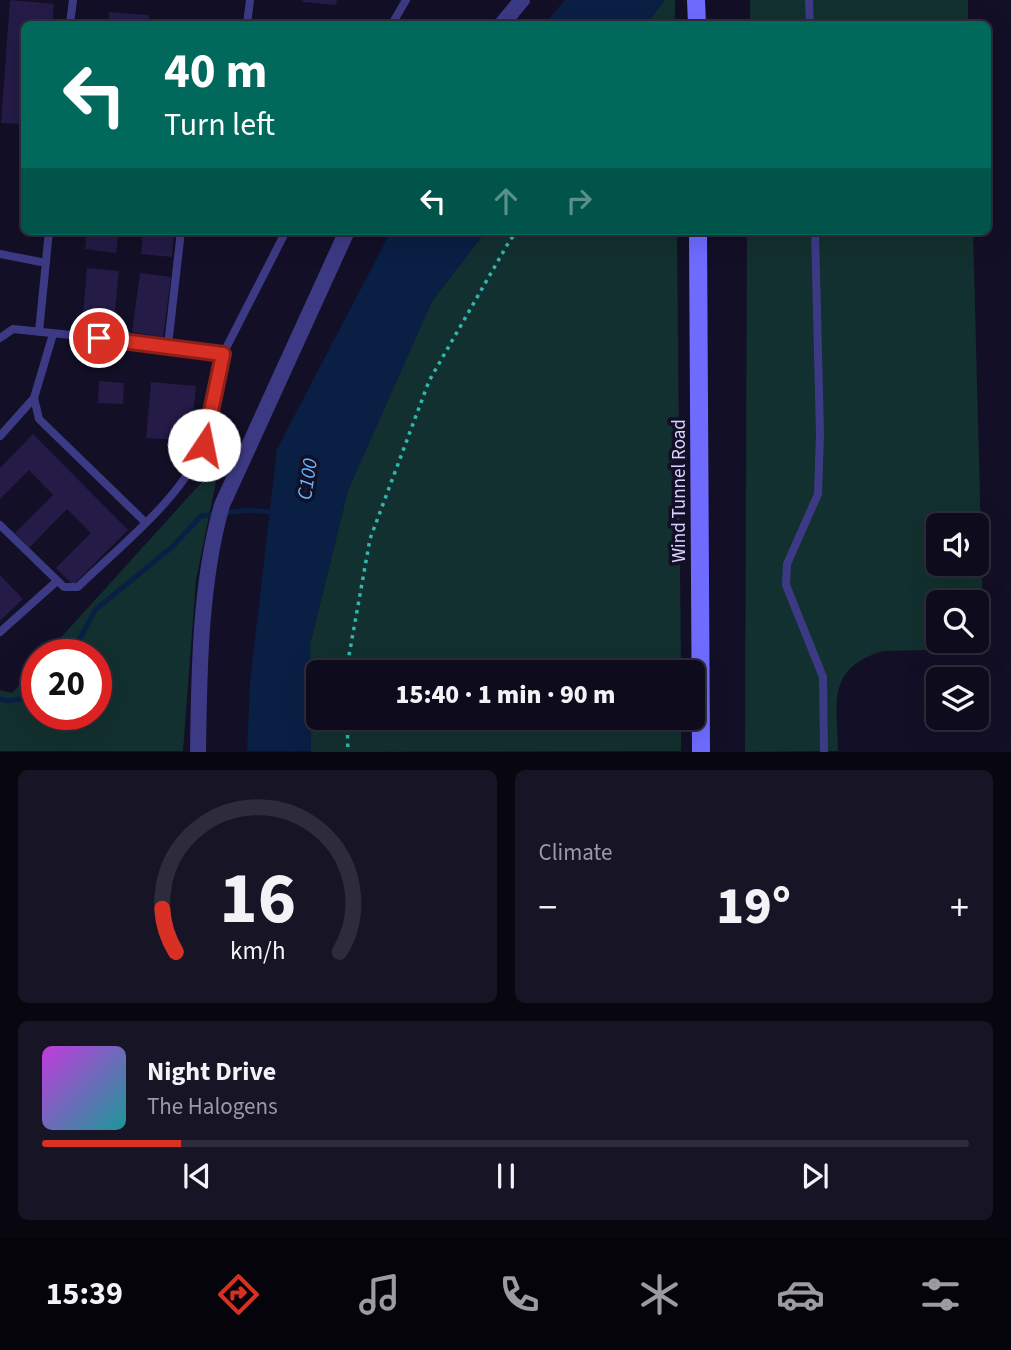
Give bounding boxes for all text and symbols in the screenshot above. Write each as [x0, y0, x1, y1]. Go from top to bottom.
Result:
text: 40 m [164, 37, 268, 107]
icon: left [49, 49, 140, 140]
text: Turn left [164, 102, 275, 148]
icon: left [414, 182, 452, 220]
icon: ahead [487, 182, 525, 220]
icon: right [560, 182, 598, 220]
pin [69, 308, 129, 368]
icon: arrive [80, 319, 118, 357]
position arrow [167, 408, 241, 482]
street label: Wind Tunnel Road [666, 419, 693, 563]
water label: C100 [289, 456, 325, 502]
map controls [926, 513, 989, 730]
button: sound [926, 513, 989, 576]
button: search [926, 590, 989, 653]
speed limit sign: 20 [21, 639, 112, 730]
button: layers [926, 667, 989, 730]
text: 15:40 · 1 min · 90 m [396, 676, 615, 713]
text: Climate [539, 836, 612, 869]
text: 16 [219, 848, 296, 952]
text: 19° [716, 870, 791, 944]
text: − [539, 881, 557, 935]
text: + [950, 881, 969, 935]
text: km/h [230, 933, 285, 969]
text: Night Drive [147, 1053, 276, 1090]
text: The Halogens [147, 1090, 278, 1123]
icon: previous [178, 1157, 216, 1195]
icon: pause [487, 1157, 525, 1195]
icon: next [796, 1157, 834, 1195]
icon: directions [214, 1270, 263, 1319]
icon: music [355, 1270, 404, 1319]
icon: phone [495, 1270, 544, 1319]
icon: climate [635, 1270, 684, 1319]
icon: car [776, 1270, 825, 1319]
icon: filters [916, 1270, 965, 1319]
text: 15:39 [46, 1271, 123, 1317]

